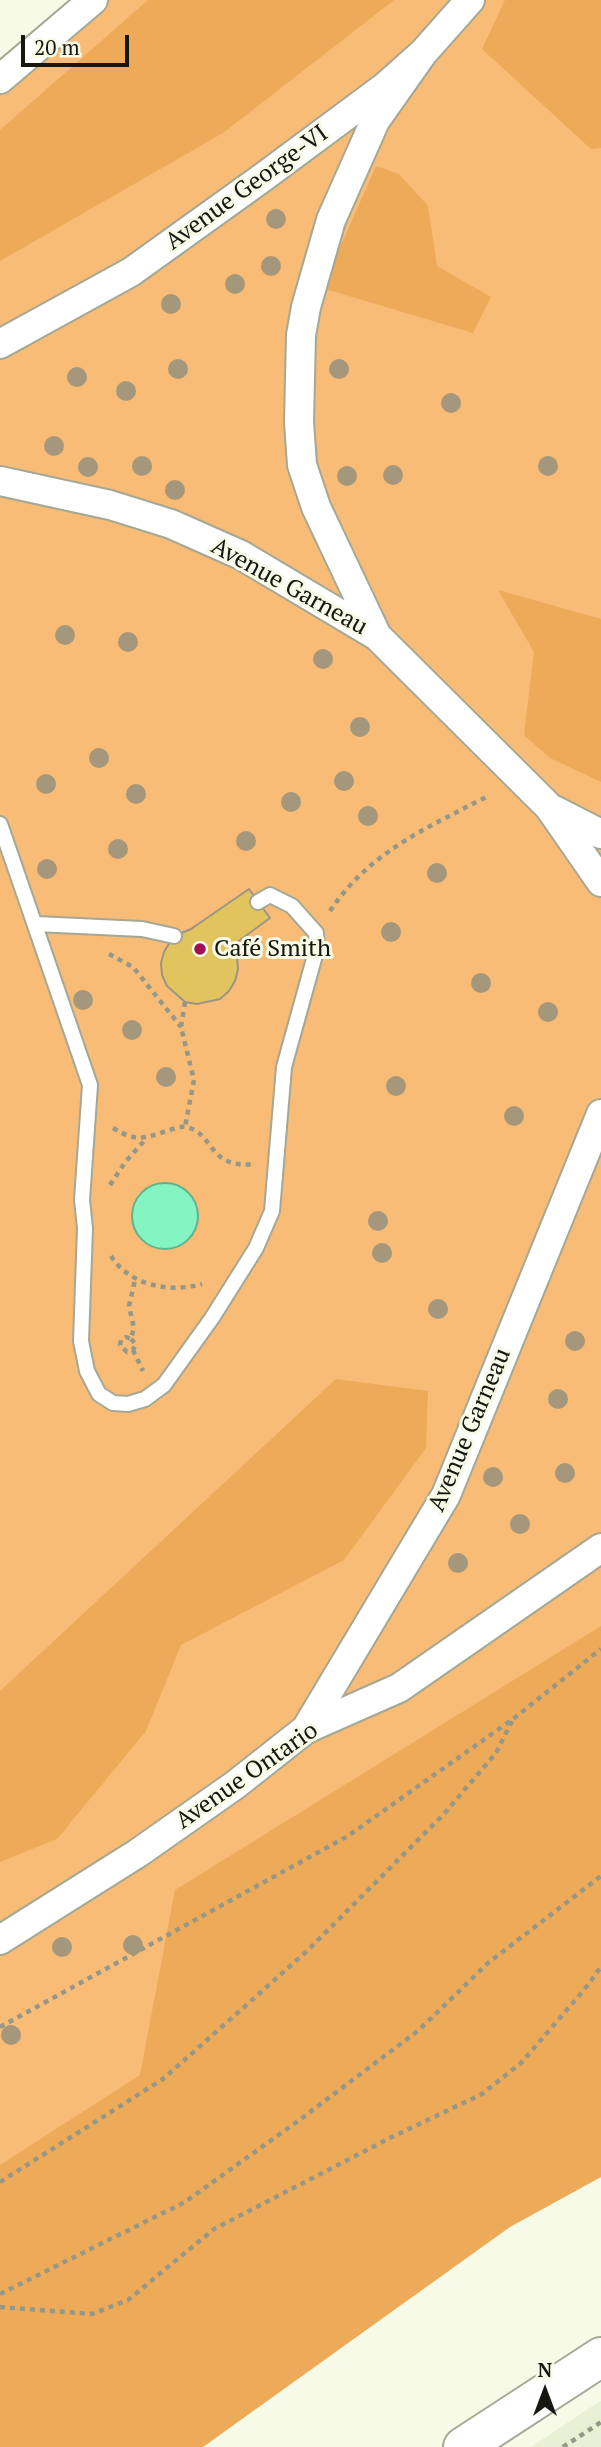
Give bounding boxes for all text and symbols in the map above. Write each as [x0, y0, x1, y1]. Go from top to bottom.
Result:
scale bar [24, 21, 133, 65]
text: 20 m [34, 33, 80, 61]
street label: Avenue George-VI [160, 119, 334, 257]
street label: Avenue Garneau [206, 532, 372, 642]
place label: Café Smith [214, 935, 331, 963]
marker: Café Smith [192, 941, 208, 957]
street label: Avenue Garneau [423, 1344, 517, 1516]
street label: Avenue Ontario [170, 1716, 324, 1836]
north arrow [510, 2356, 580, 2426]
text: N [538, 2357, 552, 2382]

